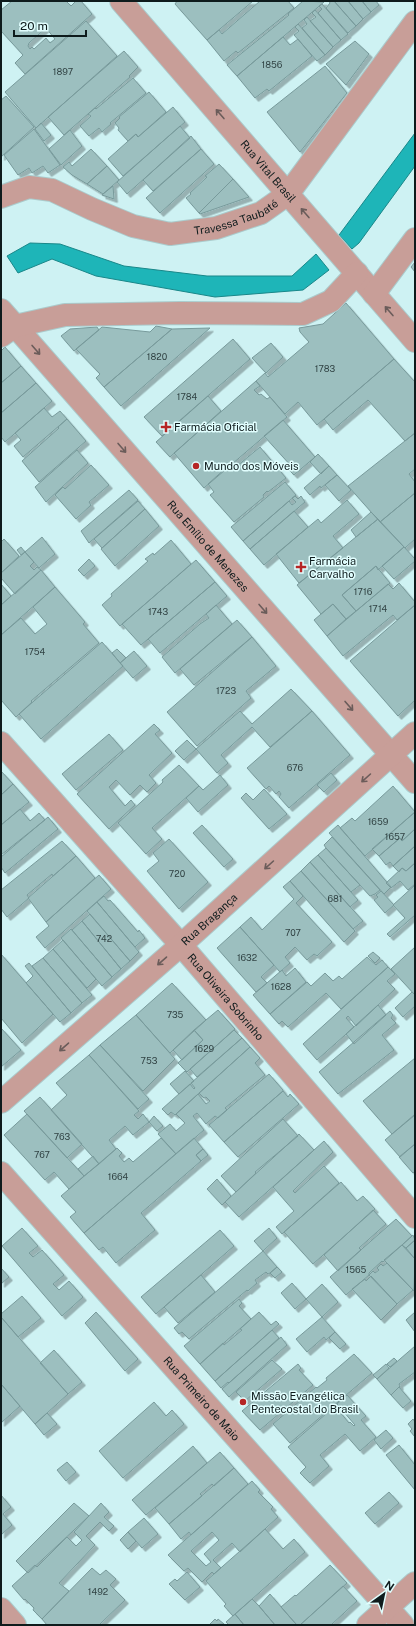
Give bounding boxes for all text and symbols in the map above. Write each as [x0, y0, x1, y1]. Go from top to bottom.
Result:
scale bar [14, 12, 86, 38]
text: 20 m [20, 19, 48, 33]
house number: 1856 [262, 59, 283, 70]
house number: 1897 [53, 66, 73, 77]
one-way arrow [215, 109, 224, 120]
street label: Rua Vital Brasil [238, 138, 298, 205]
street label: Travessa Taubaté [193, 197, 280, 237]
one-way arrow [300, 207, 309, 218]
one-way arrow [385, 306, 394, 317]
one-way arrow [32, 344, 41, 355]
house number: 1820 [147, 351, 168, 362]
house number: 1783 [315, 363, 335, 374]
house number: 1784 [177, 391, 198, 402]
place label: Farmácia Oficial [174, 421, 257, 433]
marker: Farmácia Oficial [161, 422, 171, 432]
one-way arrow [117, 442, 126, 452]
place label: Mundo dos Móveis [204, 460, 299, 472]
marker: Mundo dos Móveis [191, 461, 201, 471]
street label: Rua Emílio de Menezes [165, 498, 251, 594]
place label: Farmácia Carvalho [309, 555, 356, 580]
marker: Farmácia Carvalho [296, 562, 306, 572]
house number: 1716 [354, 586, 373, 597]
one-way arrow [258, 603, 267, 613]
house number: 1714 [369, 603, 388, 614]
house number: 1743 [148, 606, 168, 617]
house number: 1754 [25, 646, 46, 657]
house number: 1723 [216, 685, 236, 696]
one-way arrow [344, 701, 353, 712]
house number: 676 [287, 762, 304, 773]
one-way arrow [360, 773, 371, 782]
house number: 1659 [368, 816, 389, 827]
house number: 1657 [385, 831, 405, 842]
one-way arrow [264, 860, 274, 870]
house number: 720 [169, 868, 186, 879]
street label: Rua Bragança [179, 891, 240, 948]
house number: 681 [327, 893, 343, 904]
house number: 707 [285, 927, 301, 938]
house number: 742 [96, 933, 112, 944]
street label: Rua Oliveira Sobrinho [185, 951, 266, 1043]
house number: 1632 [237, 952, 257, 963]
one-way arrow [157, 957, 167, 966]
house number: 1628 [271, 981, 291, 992]
house number: 735 [167, 1009, 184, 1020]
one-way arrow [59, 1042, 69, 1051]
house number: 1629 [194, 1043, 215, 1054]
house number: 753 [141, 1055, 158, 1066]
house number: 763 [54, 1131, 71, 1142]
house number: 767 [34, 1149, 50, 1160]
house number: 1664 [108, 1171, 129, 1182]
house number: 1565 [346, 1264, 367, 1275]
street label: Rua Primeiro de Maio [161, 1354, 242, 1443]
place label: Missão Evangélica Pentecostal do Brasil [251, 1390, 359, 1415]
marker: Missão Evangélica Pentecostal do Brasil [238, 1397, 248, 1407]
north arrow [364, 1574, 404, 1614]
text: N [383, 1578, 396, 1593]
house number: 1492 [88, 1586, 108, 1597]

